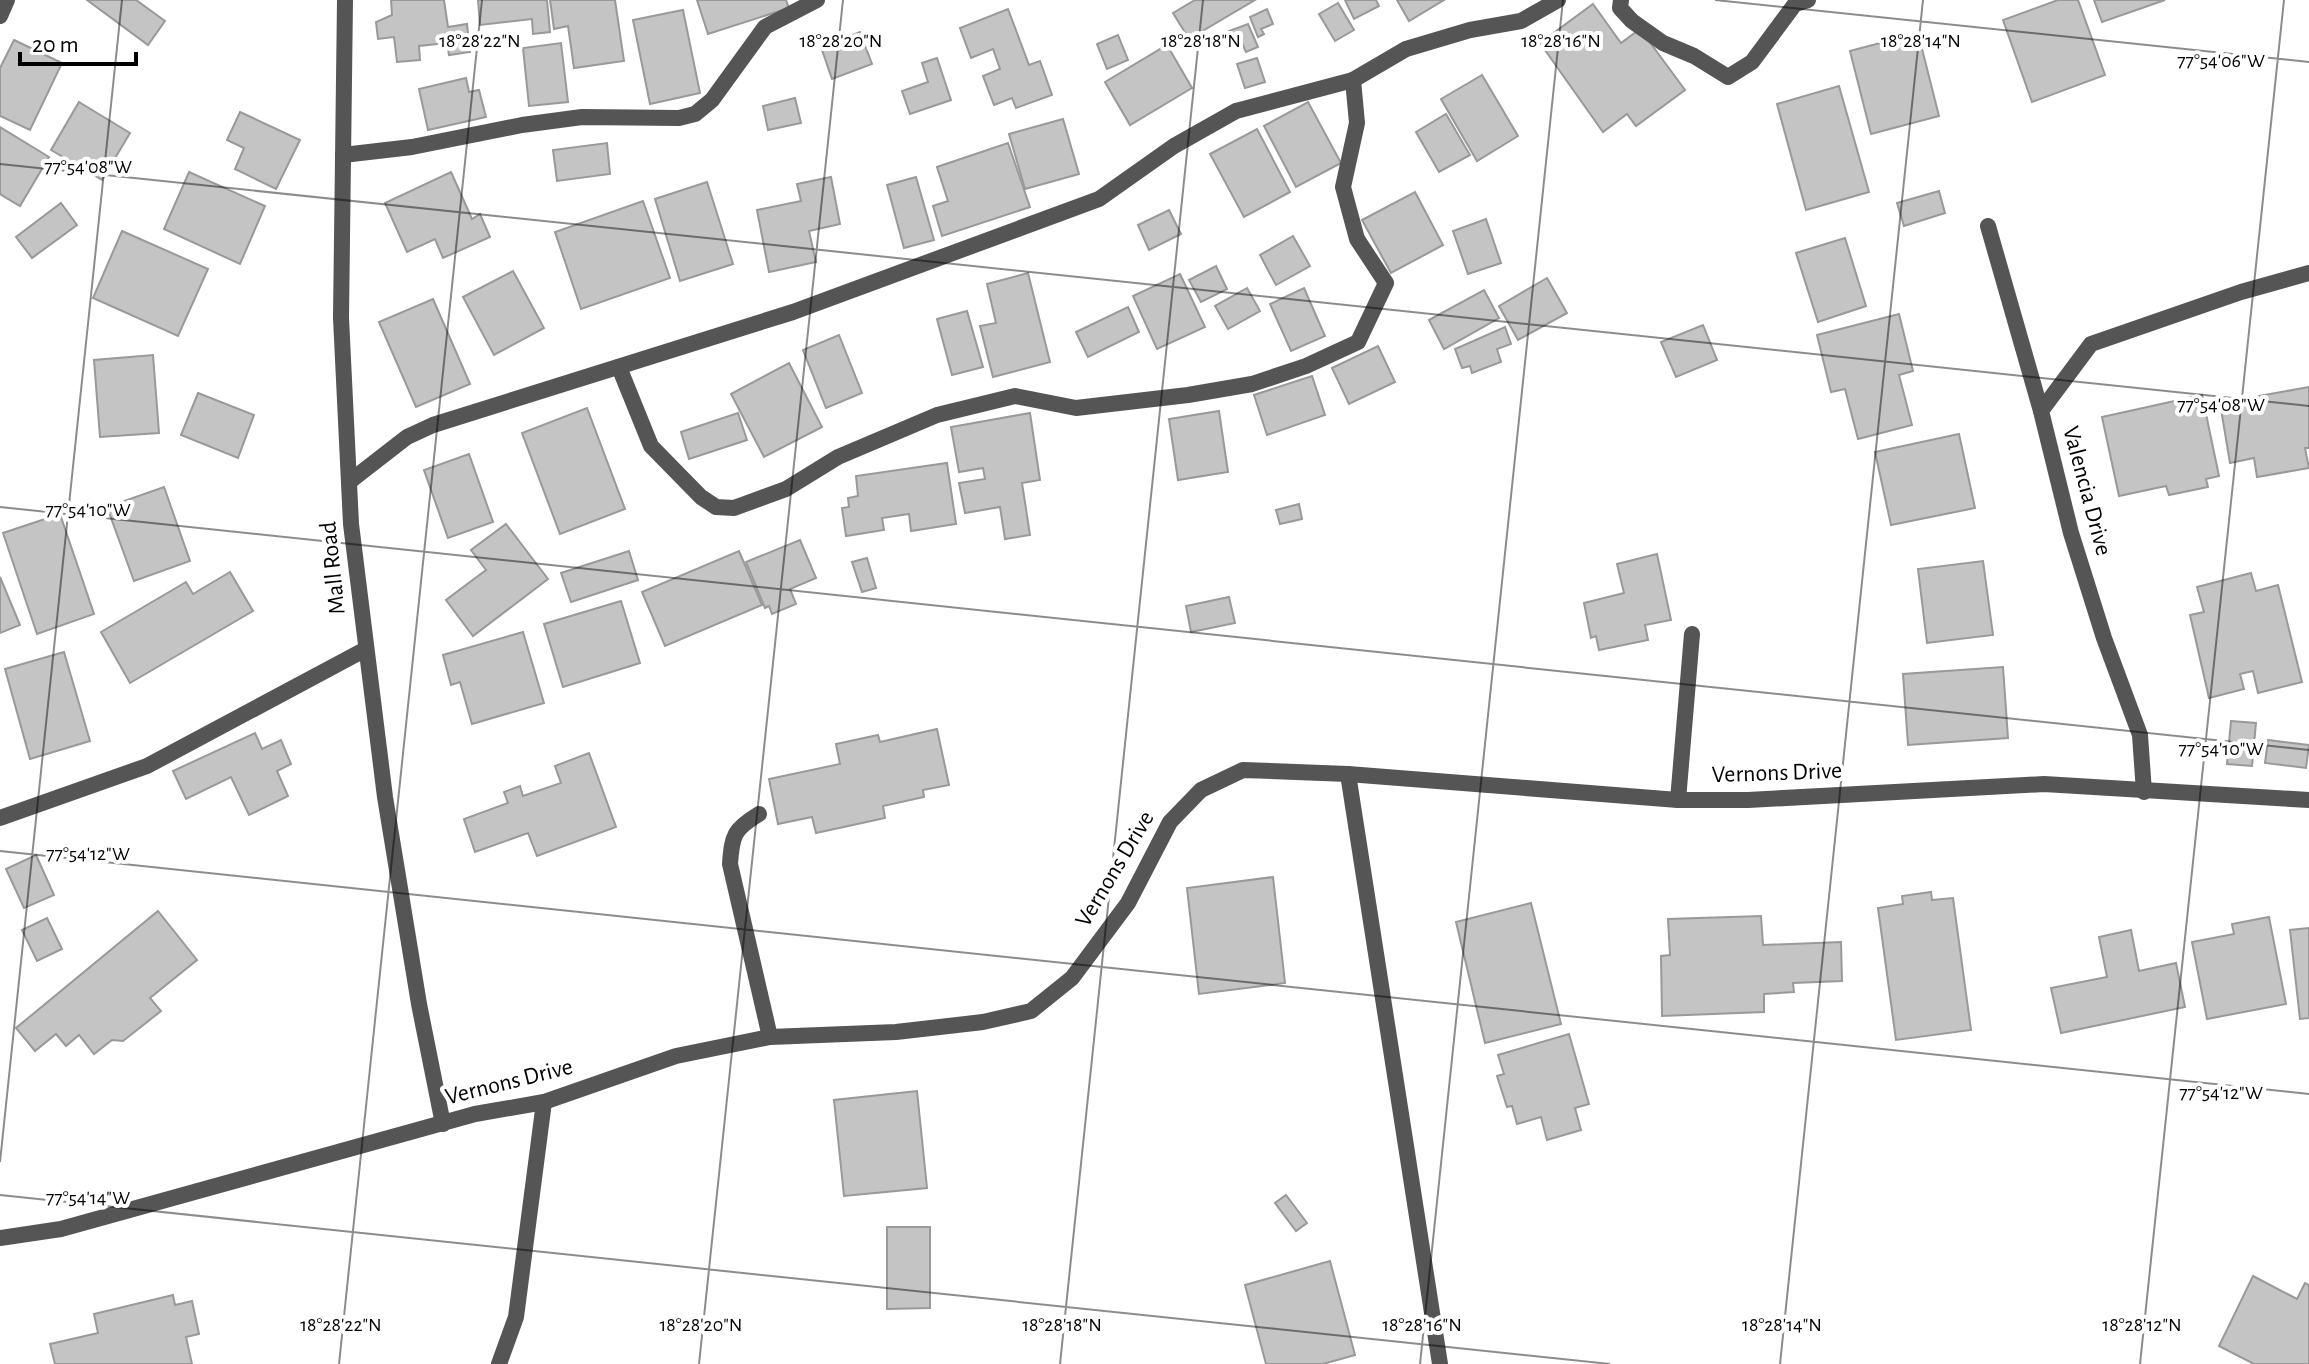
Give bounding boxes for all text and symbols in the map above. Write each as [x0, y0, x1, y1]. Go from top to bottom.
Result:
scale bar [20, 16, 136, 66]
text: 18°28'22"N [439, 31, 521, 51]
text: 18°28'20"N [799, 31, 883, 51]
text: 18°28'18"N [1161, 31, 1241, 51]
text: 18°28'16"N [1521, 31, 1601, 51]
text: 18°28'14"N [1881, 31, 1961, 51]
text: 20 m [32, 33, 79, 57]
text: 77°54'06"W [2177, 51, 2265, 71]
text: 77°54'08"W [44, 157, 132, 177]
text: 77°54'08"W [2177, 395, 2265, 415]
street label: Valencia Drive [2058, 424, 2116, 558]
text: 77°54'10"W [45, 500, 131, 520]
street label: Mall Road [316, 520, 350, 616]
text: 77°54'10"W [2178, 739, 2264, 759]
street label: Vernons Drive [1711, 759, 1843, 787]
street label: Vernons Drive [1071, 807, 1159, 931]
text: 77°54'12"W [46, 844, 130, 864]
street label: Vernons Drive [443, 1055, 575, 1109]
text: 77°54'12"W [2179, 1083, 2263, 1103]
text: 77°54'14"W [46, 1188, 130, 1208]
text: 18°28'22"N [300, 1315, 382, 1335]
text: 18°28'20"N [659, 1315, 743, 1335]
text: 18°28'18"N [1022, 1315, 1102, 1335]
text: 18°28'16"N [1382, 1315, 1462, 1335]
text: 18°28'14"N [1742, 1315, 1822, 1335]
text: 18°28'12"N [2102, 1315, 2182, 1335]

